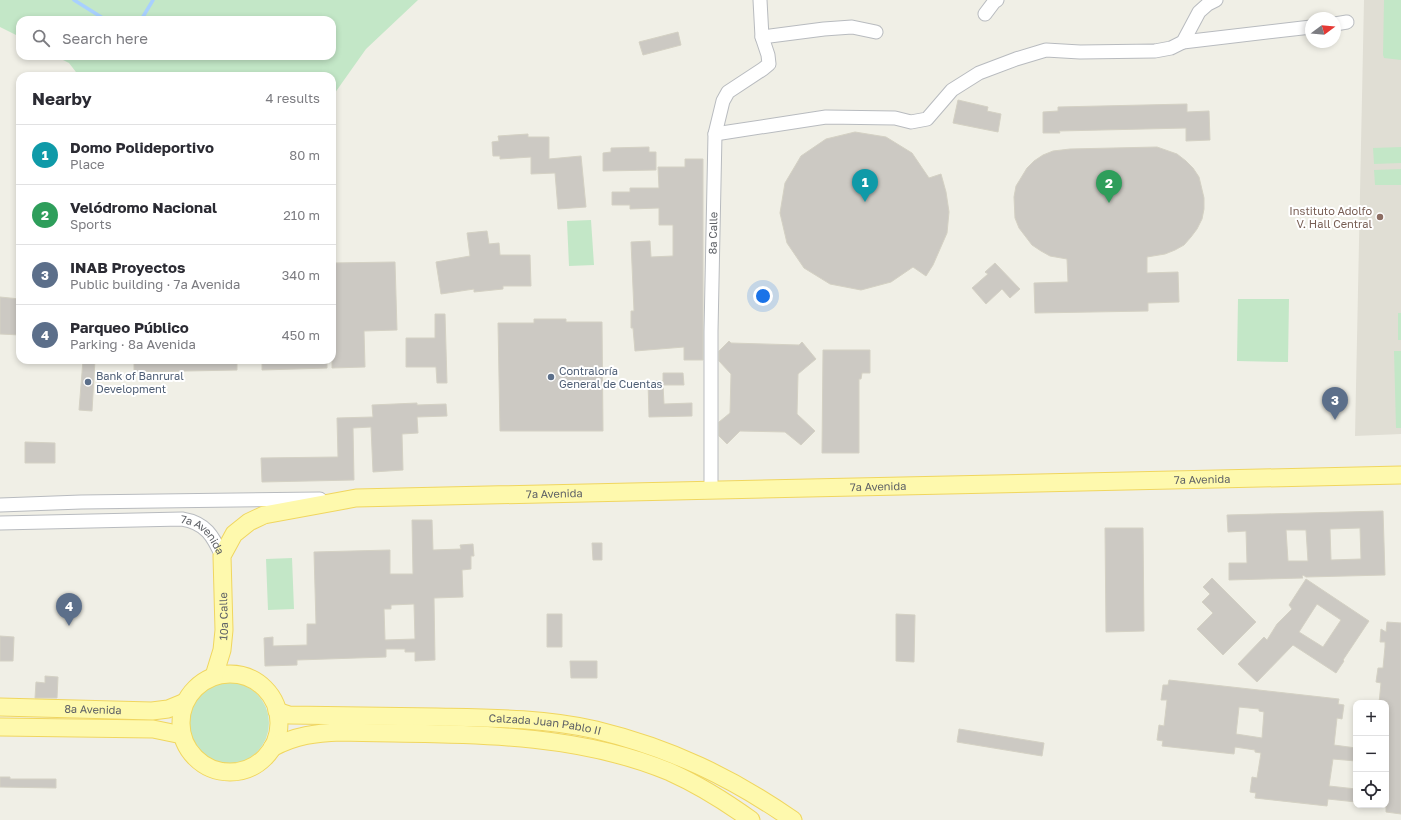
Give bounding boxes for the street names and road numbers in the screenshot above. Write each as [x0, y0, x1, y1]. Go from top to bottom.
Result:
street label: 8a Calle [706, 212, 719, 255]
street label: 7a Avenida [1174, 472, 1230, 486]
street label: 7a Avenida [850, 479, 907, 493]
street label: 7a Avenida [526, 486, 583, 500]
street label: 7a Avenida [180, 512, 227, 556]
street label: 10a Calle [216, 592, 230, 641]
street label: 8a Avenida [64, 702, 122, 716]
street label: Calzada Juan Pablo II [488, 711, 603, 737]

